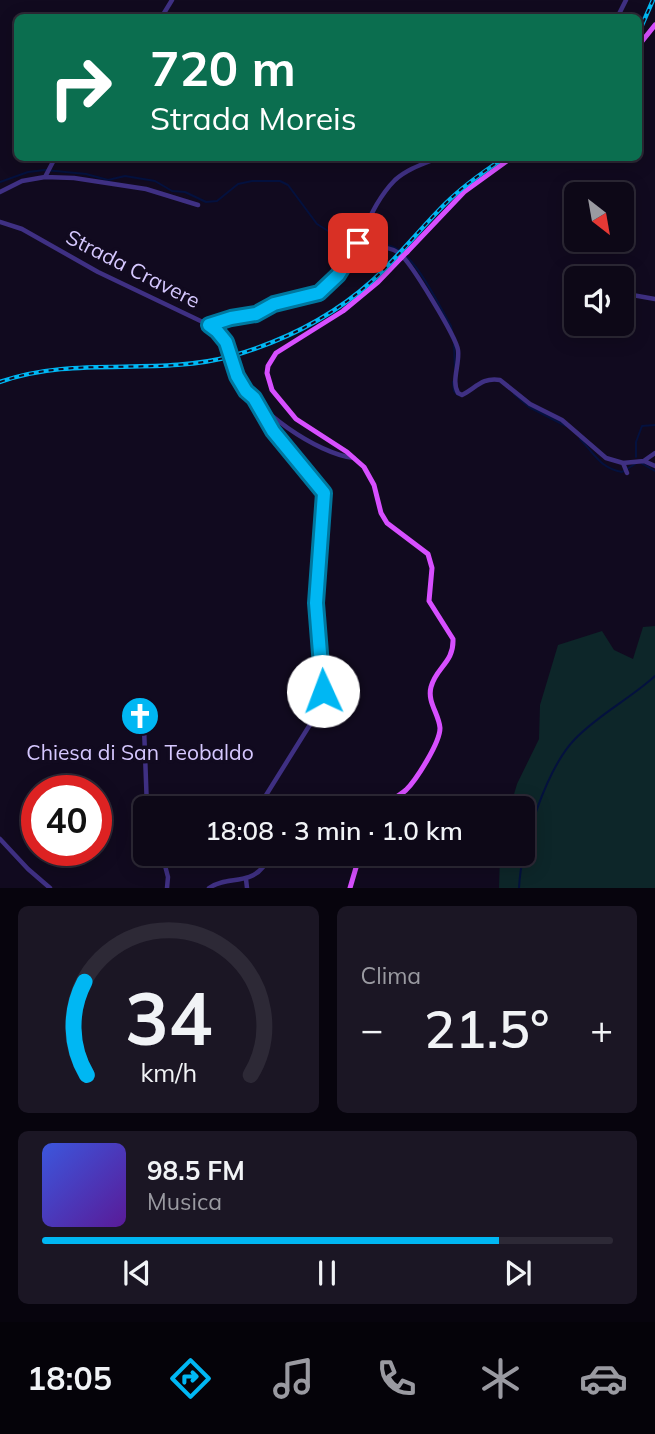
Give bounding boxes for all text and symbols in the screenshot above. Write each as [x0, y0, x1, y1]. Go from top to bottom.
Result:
text: 720 m [150, 37, 296, 98]
icon: right [35, 42, 126, 133]
text: Strada Moreis [150, 98, 357, 138]
north arrow [564, 182, 634, 252]
map controls [564, 182, 634, 336]
pin [328, 213, 388, 273]
street label: Strada Cravere [62, 223, 205, 313]
icon: arrive [339, 224, 377, 262]
button: sound [564, 266, 634, 336]
position arrow [286, 654, 360, 728]
church icon: Chiesa di San Teobaldo [119, 695, 161, 737]
place label: Chiesa di San Teobaldo [26, 739, 254, 765]
speed limit sign: 40 [21, 775, 112, 866]
text: 18:08 · 3 min · 1.0 km [205, 814, 463, 847]
text: Clima [361, 961, 421, 990]
text: 34 [125, 973, 212, 1064]
text: 21.5° [424, 996, 549, 1061]
text: − [361, 1005, 383, 1053]
text: + [590, 1005, 613, 1053]
text: km/h [140, 1057, 197, 1088]
text: 98.5 FM [147, 1154, 245, 1187]
text: Musica [147, 1187, 222, 1216]
icon: previous [118, 1254, 156, 1292]
icon: pause [308, 1254, 346, 1292]
icon: next [499, 1254, 537, 1292]
icon: directions [166, 1354, 215, 1403]
icon: music [269, 1354, 318, 1403]
icon: phone [372, 1354, 421, 1403]
icon: climate [476, 1354, 525, 1403]
icon: car [579, 1354, 628, 1403]
text: 18:05 [27, 1358, 112, 1398]

